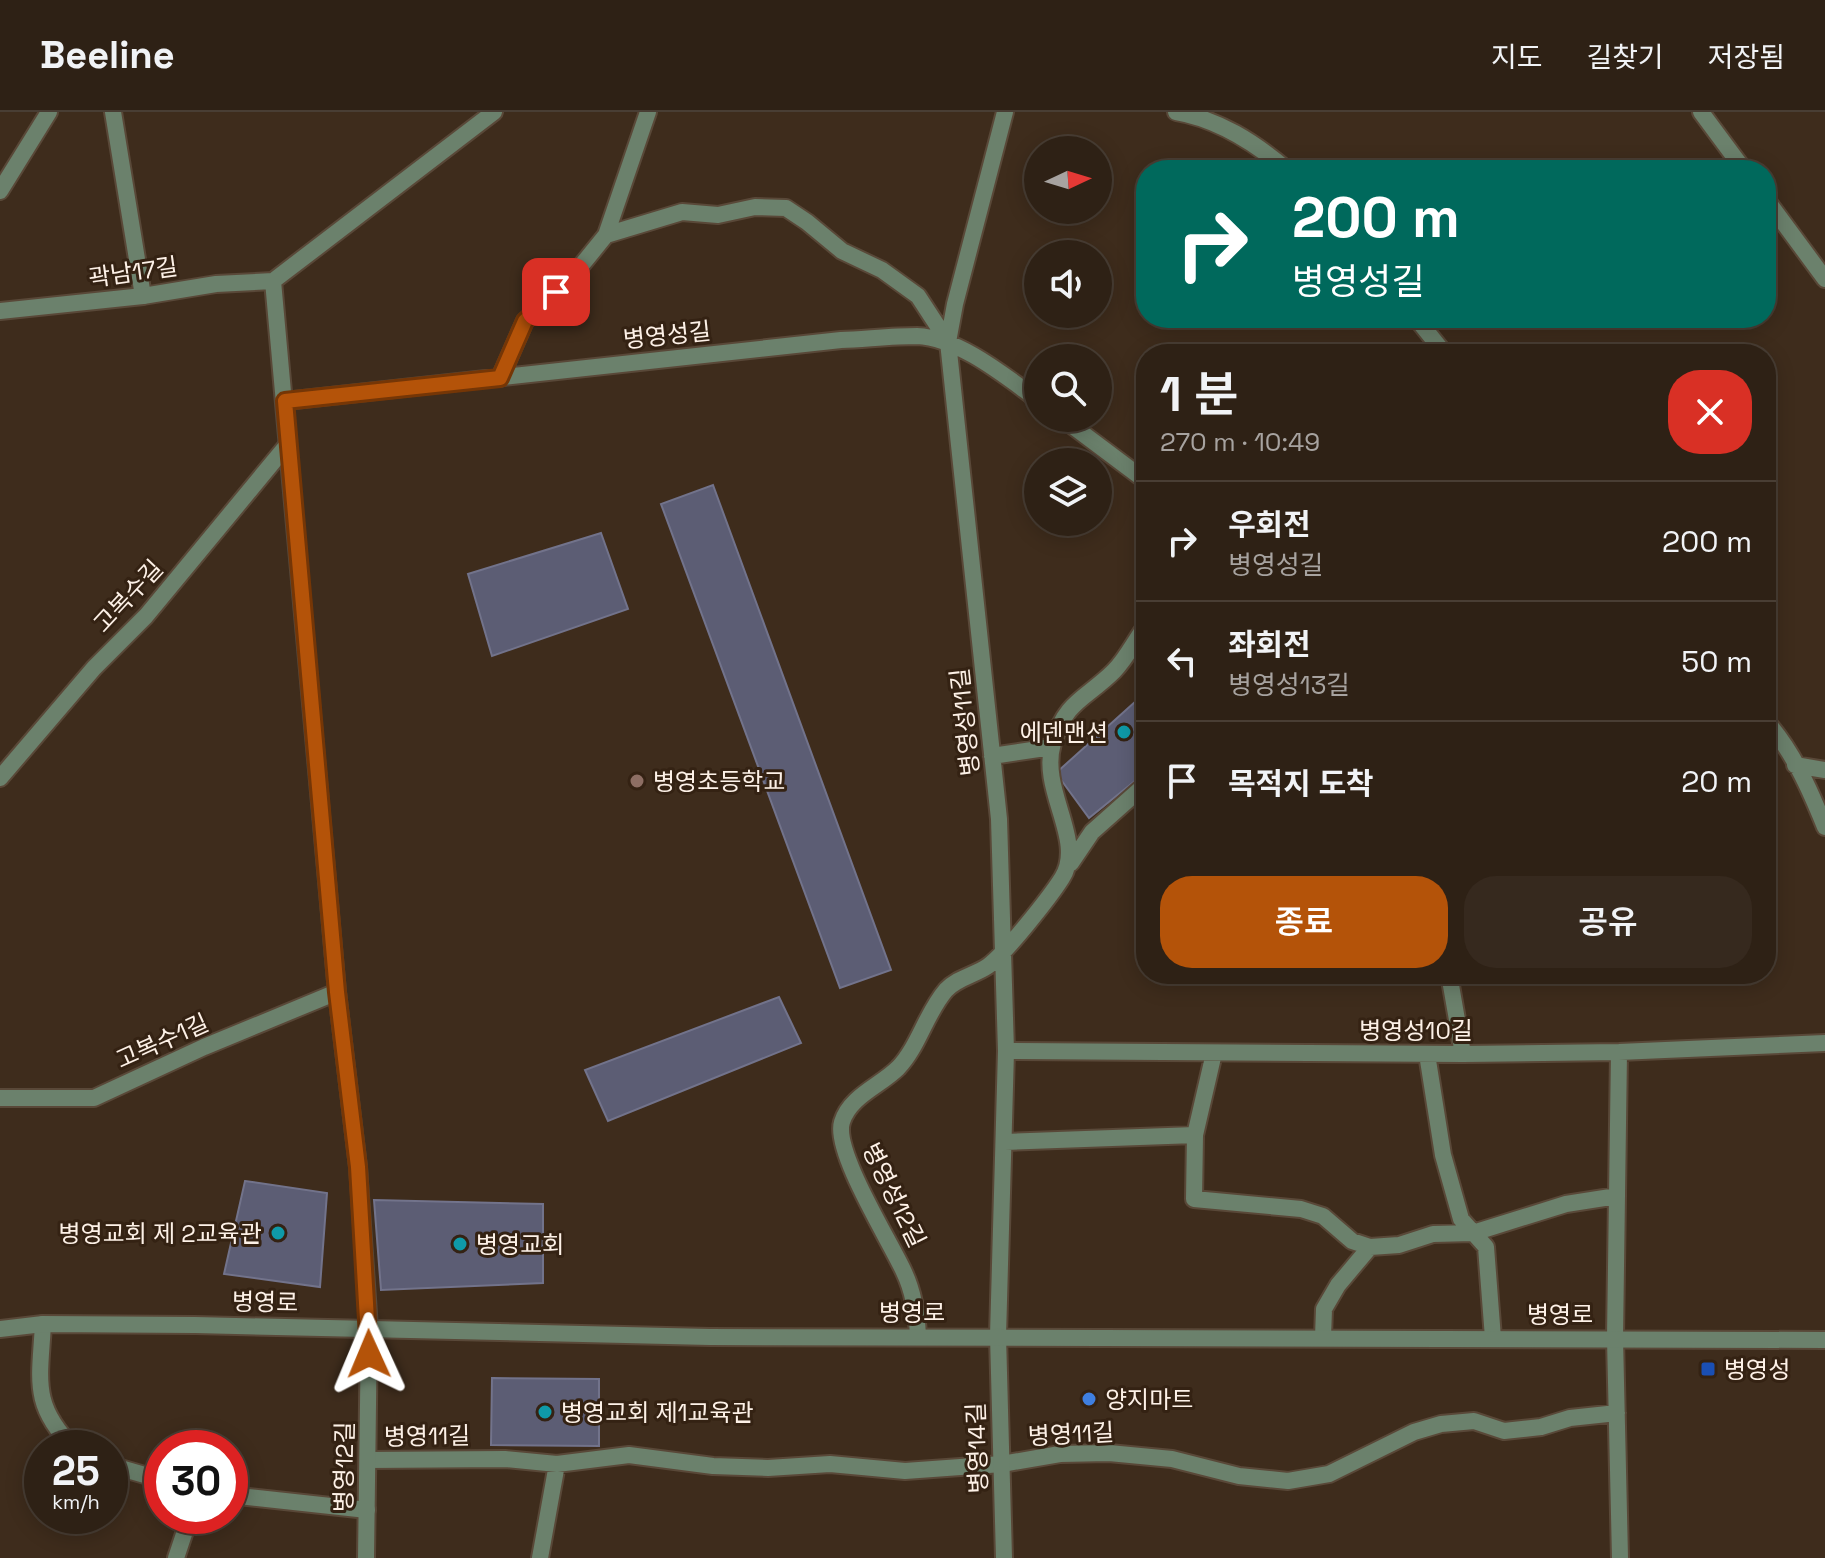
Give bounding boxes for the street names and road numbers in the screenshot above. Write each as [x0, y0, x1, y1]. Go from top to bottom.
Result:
street label: 곽남17길 [86, 250, 180, 294]
street label: 병영성길 [621, 315, 713, 355]
street label: 고복수길 [87, 553, 169, 639]
street label: 병영성11길 [944, 666, 986, 778]
street label: 고복수1길 [111, 1007, 213, 1075]
street label: 병영성10길 [1359, 1015, 1473, 1046]
street label: 병영성12길 [855, 1138, 933, 1252]
street label: 병영로 [232, 1286, 298, 1318]
street label: 병영로 [879, 1297, 945, 1328]
street label: 병영로 [1527, 1299, 1593, 1330]
street label: 병영14길 [960, 1402, 994, 1494]
street label: 병영11길 [1027, 1416, 1115, 1452]
street label: 병영11길 [384, 1420, 470, 1452]
street label: 병영12길 [328, 1421, 360, 1513]

